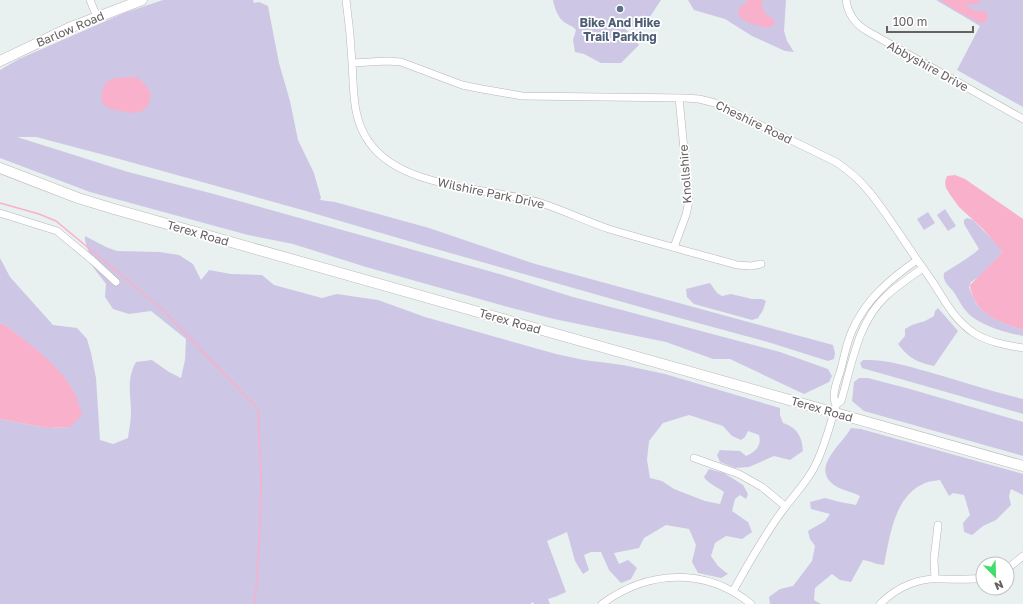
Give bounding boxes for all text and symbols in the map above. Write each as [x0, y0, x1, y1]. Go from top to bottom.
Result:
marker: Bike And Hike Trail Parking [615, 4, 625, 14]
street label: Barlow Road [34, 8, 106, 50]
scale bar [887, 8, 973, 34]
text: 100 m [893, 14, 927, 29]
place label: Bike And Hike Trail Parking [580, 15, 660, 44]
street label: Abbyshire Drive [885, 38, 971, 95]
street label: Cheshire Road [713, 97, 795, 147]
street label: Knollshire [675, 144, 695, 204]
street label: Wilshire Park Drive [436, 174, 546, 212]
street label: Terex Road [165, 217, 231, 249]
street label: Terex Road [477, 305, 543, 337]
street label: Terex Road [789, 393, 855, 425]
north arrow [975, 556, 1015, 596]
text: N [993, 578, 1005, 593]

